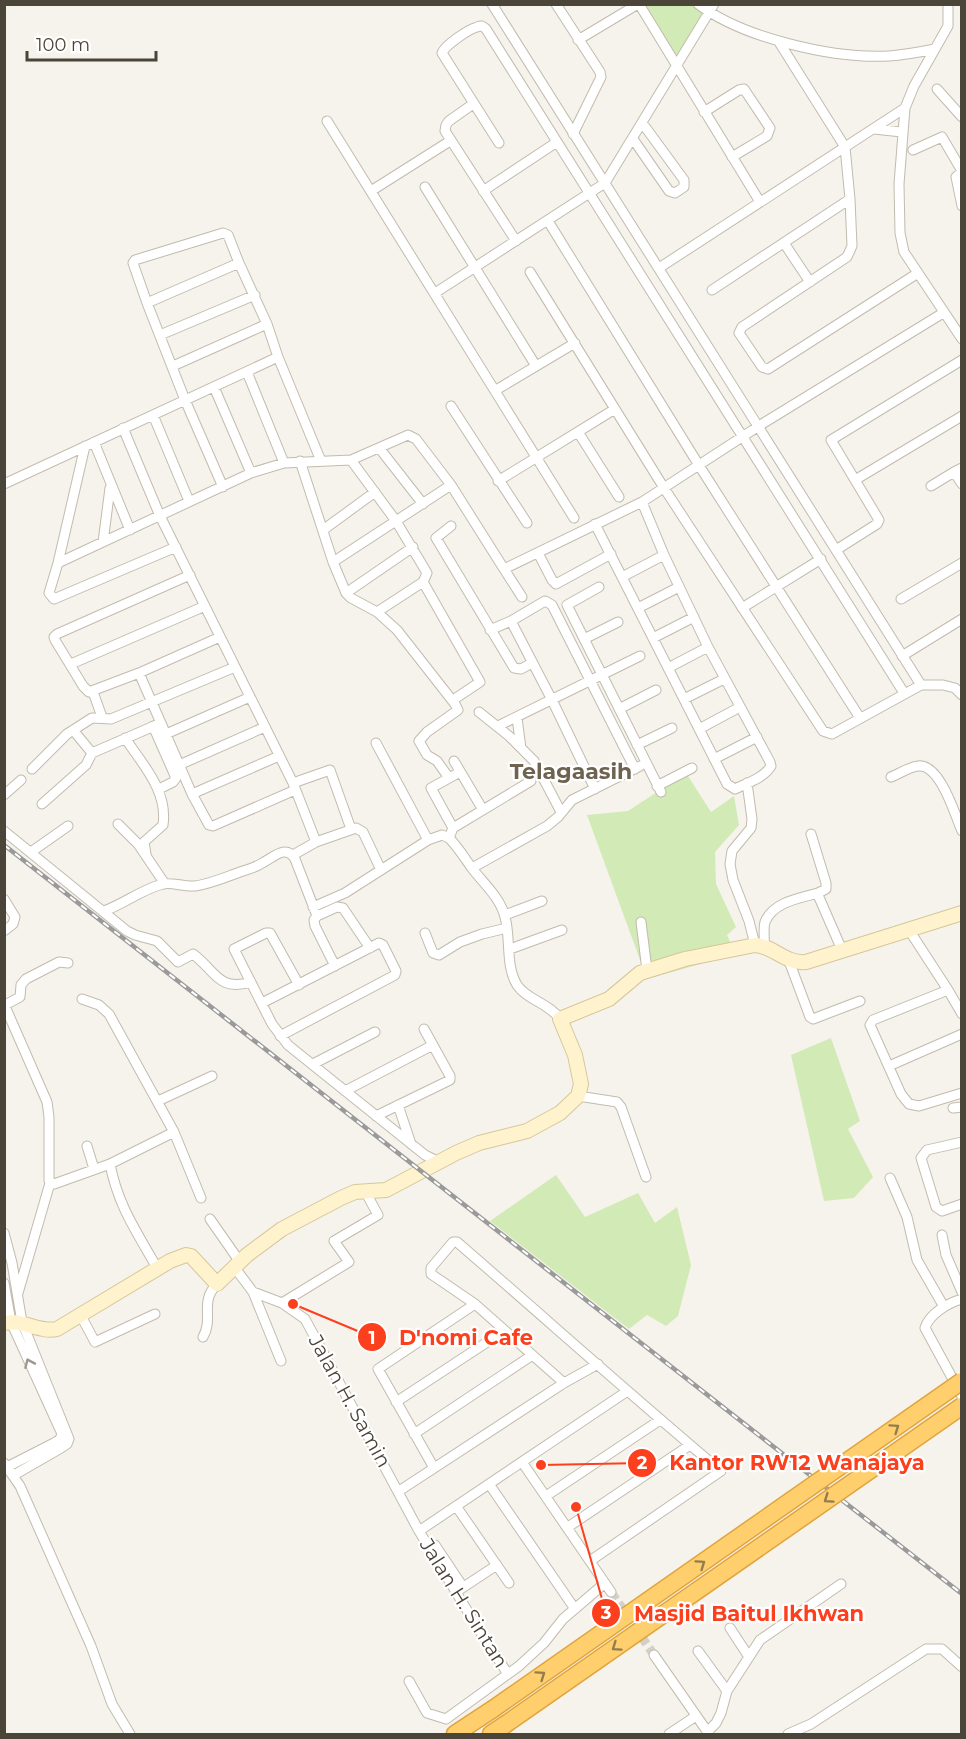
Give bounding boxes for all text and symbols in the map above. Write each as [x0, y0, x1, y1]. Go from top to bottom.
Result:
scale bar [27, 24, 156, 62]
text: 100 m [36, 34, 90, 56]
district label: Telagaasih [510, 758, 632, 785]
callout: D'nomi Cafe [357, 1318, 544, 1357]
text: D'nomi Cafe [399, 1325, 533, 1350]
text: 1 [368, 1327, 376, 1349]
street label: Jalan H. Samin [303, 1330, 396, 1471]
one-way arrow [24, 1359, 36, 1370]
one-way arrow [888, 1424, 899, 1435]
callout: Kantor RW12 Wanajaya [627, 1443, 937, 1482]
text: Kantor RW12 Wanajaya [669, 1450, 925, 1475]
text: 2 [637, 1452, 648, 1474]
one-way arrow [823, 1492, 834, 1503]
street label: Jalan H. Sintan [414, 1533, 513, 1672]
one-way arrow [694, 1560, 705, 1571]
callout: Masjid Baitul Ikhwan [591, 1594, 876, 1633]
text: Masjid Baitul Ikhwan [634, 1601, 864, 1626]
text: 3 [600, 1602, 612, 1624]
one-way arrow [612, 1640, 623, 1651]
one-way arrow [534, 1671, 545, 1682]

